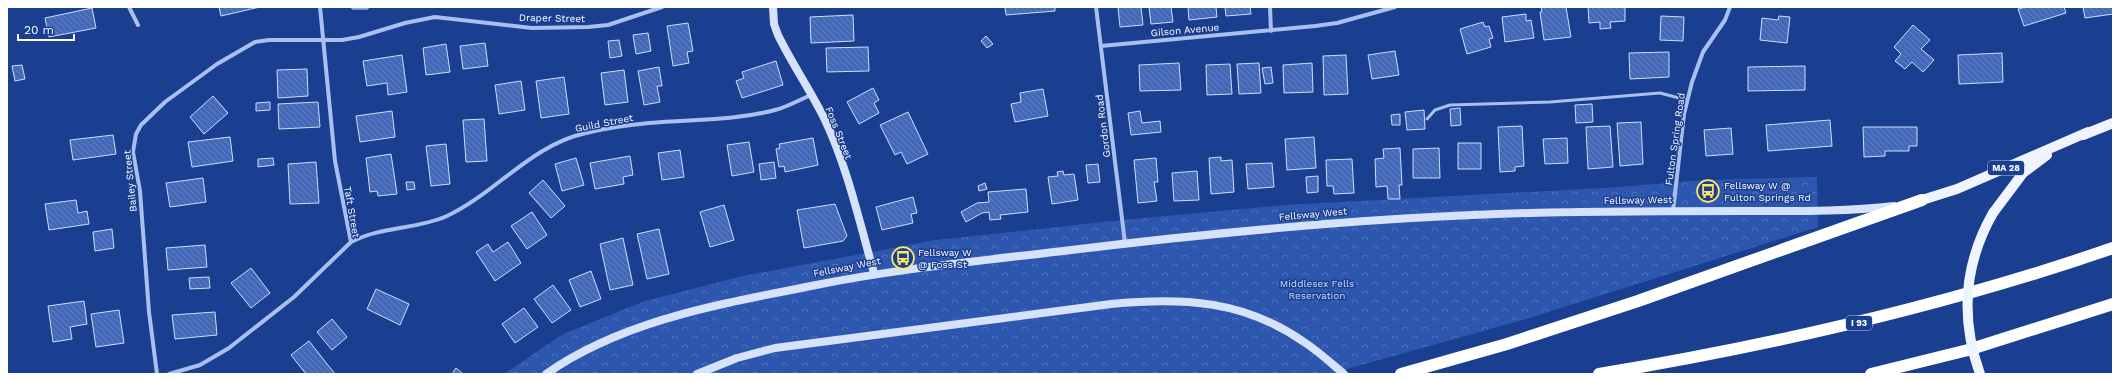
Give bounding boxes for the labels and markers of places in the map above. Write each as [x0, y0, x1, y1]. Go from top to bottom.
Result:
bus stop icon: Fellsway W @ Fulton Springs Rd [1695, 178, 1721, 204]
place label: Fellsway W @ Fulton Springs Rd [1724, 180, 1811, 203]
bus stop icon: Fellsway W @ Foss St [890, 245, 916, 271]
place label: Fellsway W @ Foss St [918, 247, 972, 270]

